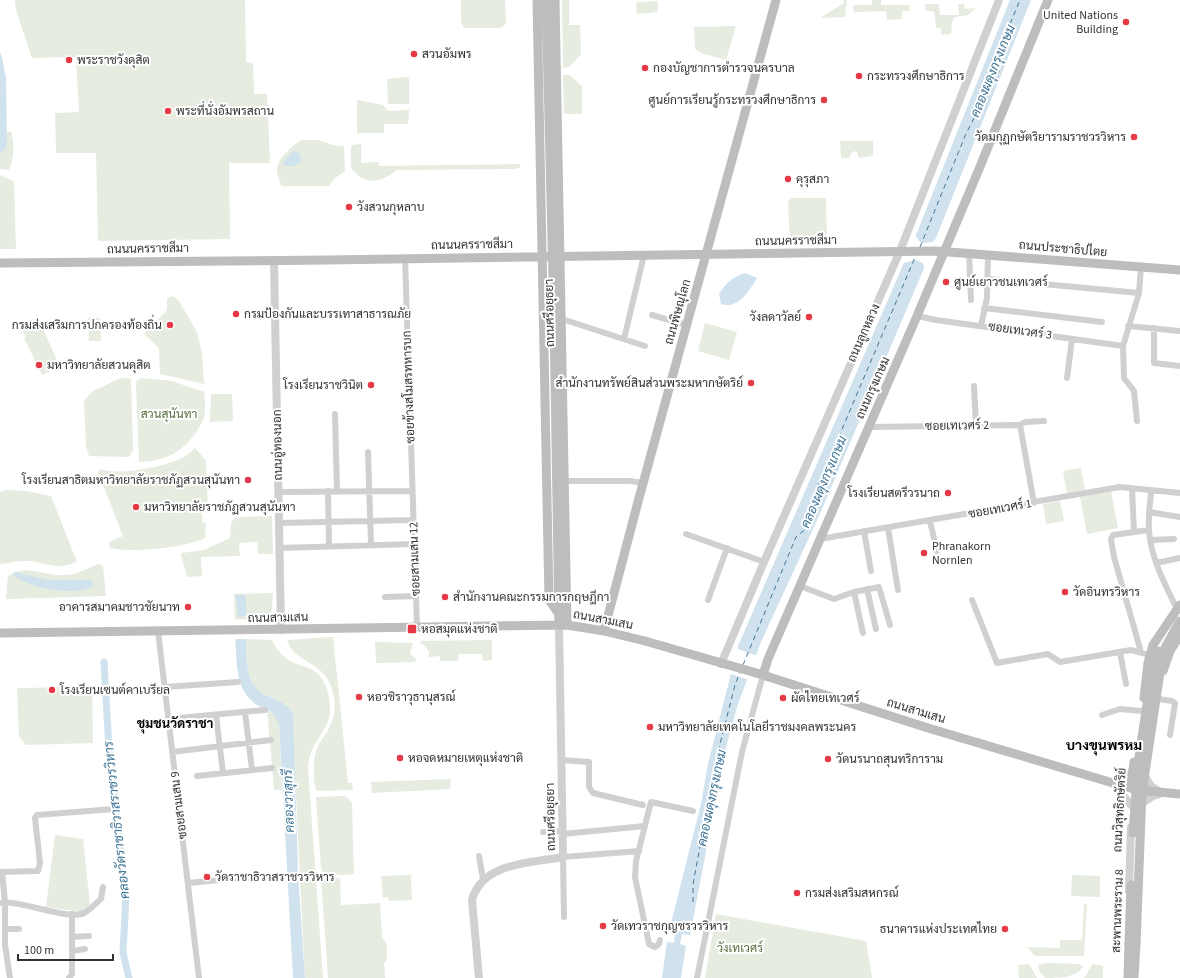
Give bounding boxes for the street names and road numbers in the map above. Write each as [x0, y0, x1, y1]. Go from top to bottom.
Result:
street label: ถนนนครราชสีมา [755, 232, 837, 250]
street label: ถนนนครราชสีมา [431, 236, 513, 254]
street label: ถนนประชาธิปไตย [1018, 237, 1108, 261]
street label: ถนนนครราชสีมา [107, 240, 189, 258]
street label: ถนนพิษณุโลก [661, 277, 695, 347]
street label: ถนนศรีอยุธยา [541, 279, 559, 347]
street label: ถนนลูกหลวง [844, 301, 884, 365]
street label: ซอยเทเวศร์ 3 [987, 318, 1053, 344]
street label: ซอยข้างสโมสรทหารบก [399, 330, 419, 444]
street label: ถนนกรุงเกษม [852, 354, 894, 422]
street label: ถนนอู่ทองนอก [269, 409, 287, 481]
street label: ซอยเทเวศร์ 2 [925, 417, 989, 435]
street label: ซอยเทเวศร์ 1 [967, 495, 1033, 523]
street label: ซอยสามเสน 12 [405, 522, 425, 596]
street label: ถนนสามเสน [572, 606, 635, 634]
street label: ถนนสามเสน [247, 609, 309, 627]
street label: ถนนสามเสน [884, 694, 948, 728]
street label: ถนนวิสุทธิกษัตริย์ [1109, 767, 1131, 853]
street label: ซอยสามเสน 9 [166, 770, 192, 840]
street label: ถนนศรีอยุธยา [542, 783, 560, 851]
street label: สะพานพระราม 8 [1108, 869, 1128, 953]

